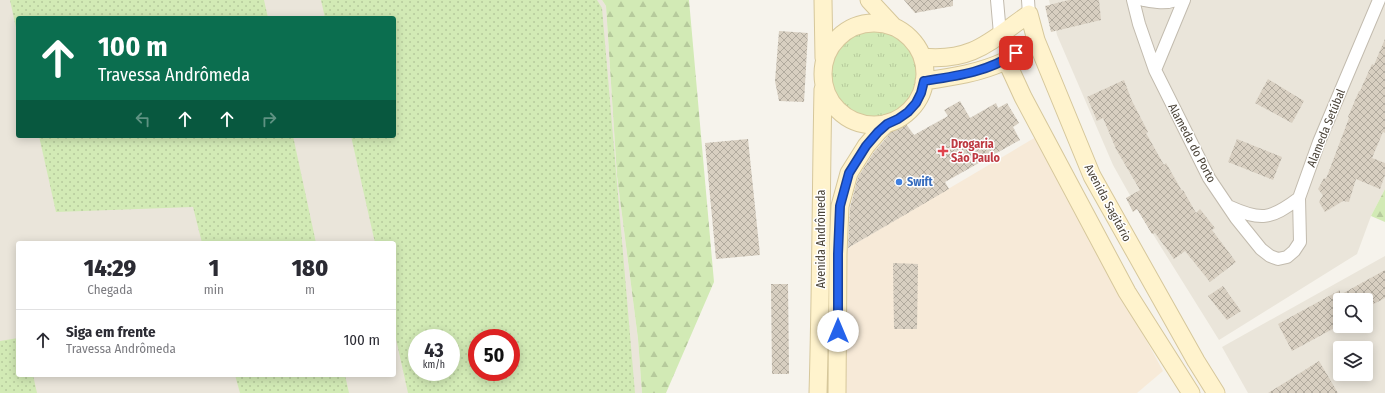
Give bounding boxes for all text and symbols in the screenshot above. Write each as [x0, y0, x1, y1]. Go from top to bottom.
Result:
text: 100 m [98, 30, 168, 63]
icon: ahead [32, 32, 84, 84]
pin [999, 36, 1033, 70]
icon: arrive [1005, 42, 1027, 64]
text: Travessa Andrômeda [98, 64, 250, 86]
street label: Alameda Setúbal [1304, 87, 1348, 169]
street label: Alameda do Porto [1165, 101, 1219, 185]
icon: left [132, 108, 154, 130]
icon: ahead [174, 108, 196, 130]
icon: ahead [216, 108, 238, 130]
icon: right [258, 108, 280, 130]
place label: Drogaria São Paulo [951, 137, 1000, 165]
marker: Drogaria São Paulo [938, 146, 948, 156]
street label: Avenida Sagitário [1082, 162, 1134, 244]
place label: Swift [907, 175, 934, 189]
marker: Swift [894, 177, 904, 187]
street label: Avenida Andrômeda [814, 190, 828, 288]
text: 14:29 [84, 254, 136, 282]
text: 1 [209, 254, 219, 282]
text: 180 [292, 254, 328, 282]
text: Chegada [87, 282, 133, 297]
text: min [204, 282, 224, 297]
text: m [305, 282, 315, 297]
map controls [1333, 293, 1373, 381]
button: search [1333, 293, 1373, 333]
position arrow [817, 310, 859, 352]
text: Siga em frente [66, 323, 156, 341]
icon: ahead [32, 329, 54, 351]
speed limit sign: 50 [468, 329, 520, 381]
text: 100 m [343, 331, 380, 349]
text: 43 [424, 338, 444, 362]
text: Travessa Andrômeda [66, 341, 176, 356]
button: layers [1333, 341, 1373, 381]
text: km/h [423, 359, 445, 371]

